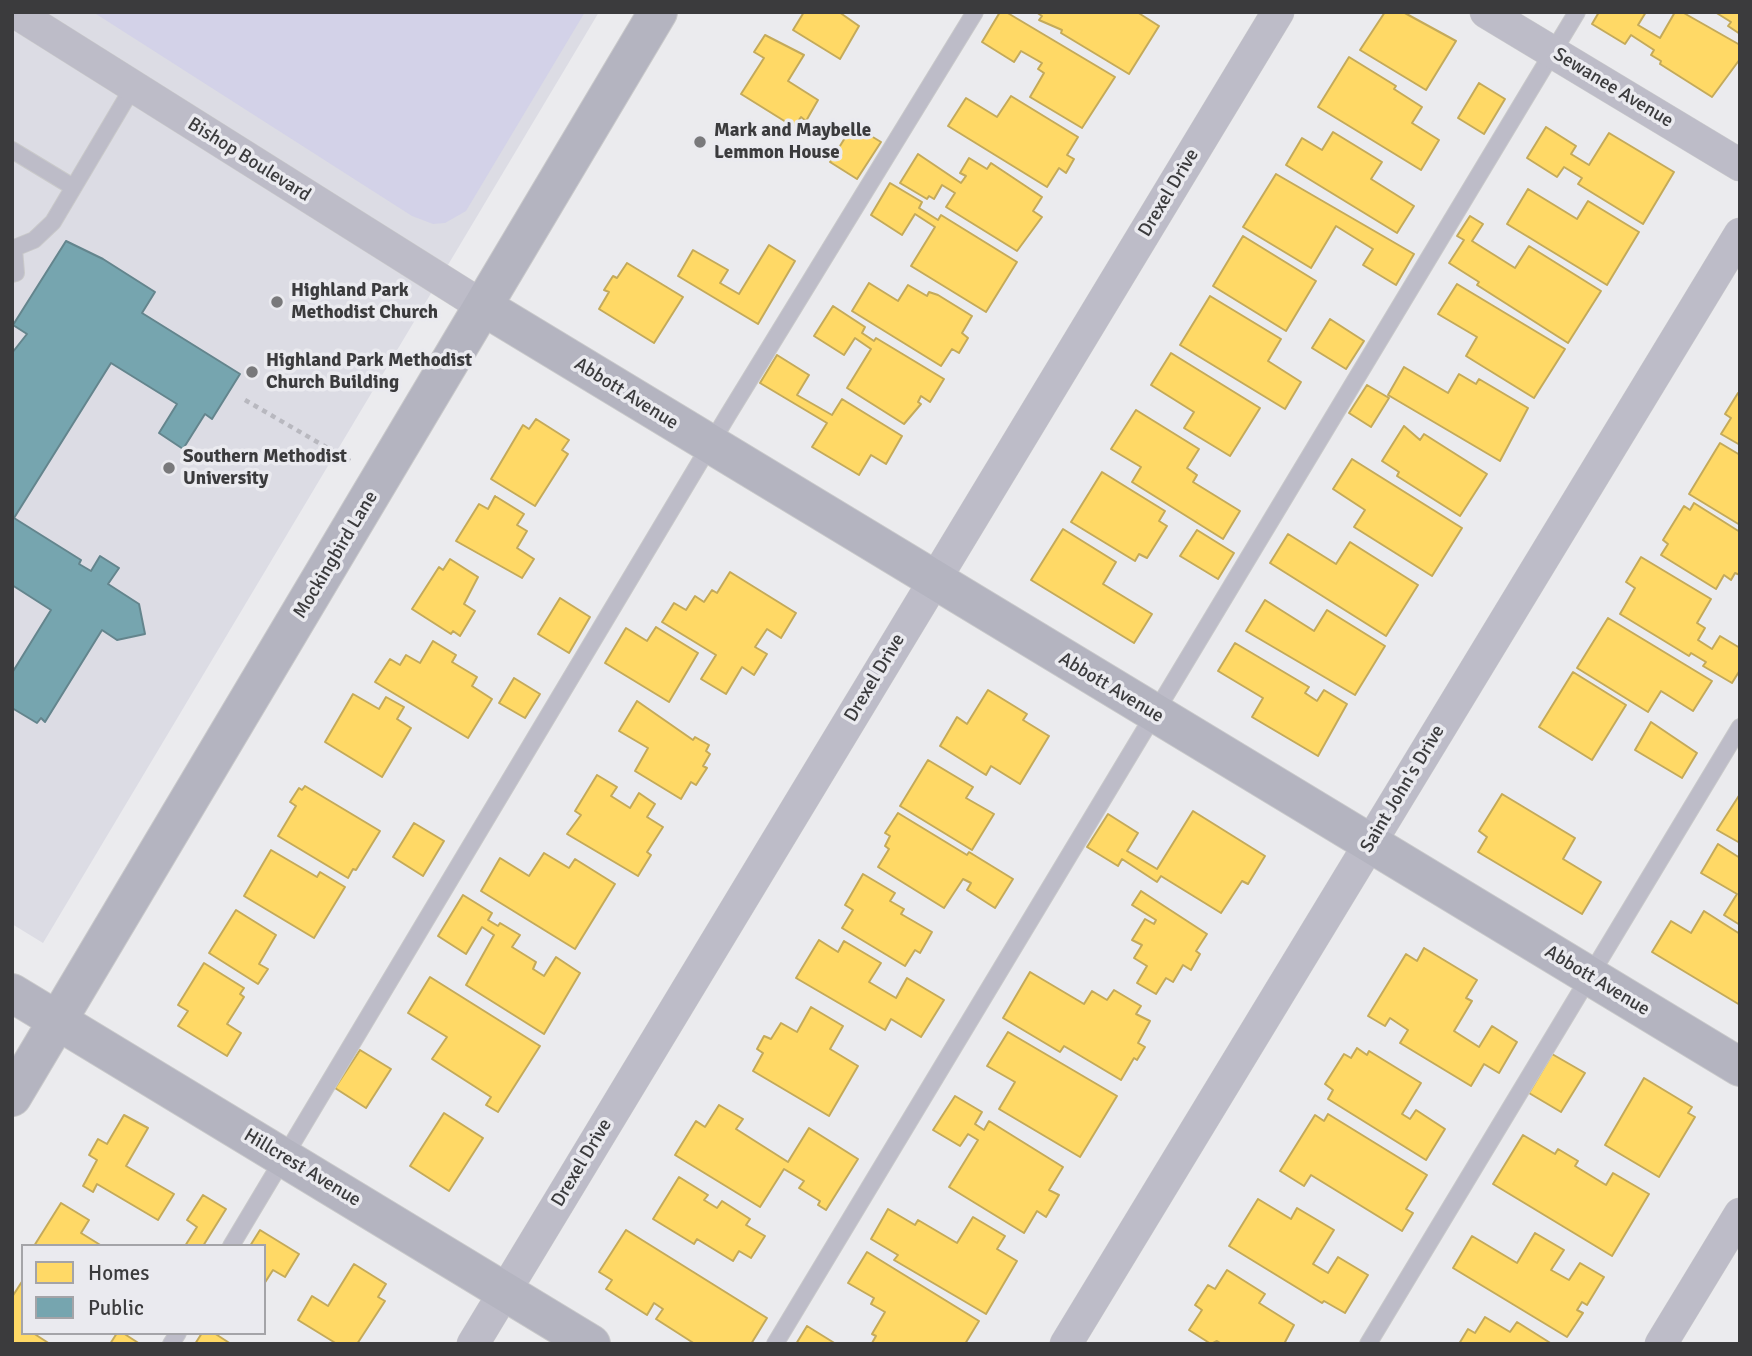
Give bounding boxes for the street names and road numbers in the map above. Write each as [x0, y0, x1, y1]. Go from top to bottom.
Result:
street label: Sewanee Avenue [1549, 43, 1677, 133]
street label: Bishop Boulevard [183, 113, 315, 207]
street label: Drexel Drive [1134, 145, 1204, 241]
street label: Abbott Avenue [570, 353, 682, 435]
street label: Mockingbird Lane [289, 487, 383, 623]
street label: Drexel Drive [840, 630, 910, 726]
street label: Abbott Avenue [1054, 648, 1168, 728]
street label: Saint John's Drive [1356, 721, 1450, 857]
street label: Abbott Avenue [1540, 941, 1654, 1021]
street label: Drexel Drive [547, 1115, 617, 1211]
street label: Hillcrest Avenue [239, 1124, 365, 1212]

